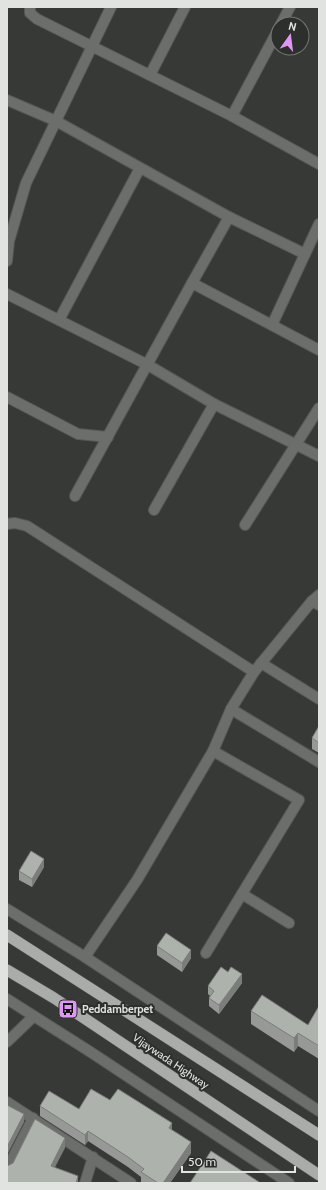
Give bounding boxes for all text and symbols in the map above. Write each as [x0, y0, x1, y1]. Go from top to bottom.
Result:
north arrow [270, 16, 310, 56]
text: N [287, 19, 298, 34]
bus stop icon: Peddamberpet [57, 998, 79, 1020]
place label: Peddamberpet [82, 1002, 153, 1016]
street label: Vijaywada Highway [130, 1030, 212, 1092]
scale bar [182, 1148, 295, 1174]
text: 50 m [188, 1154, 216, 1169]

